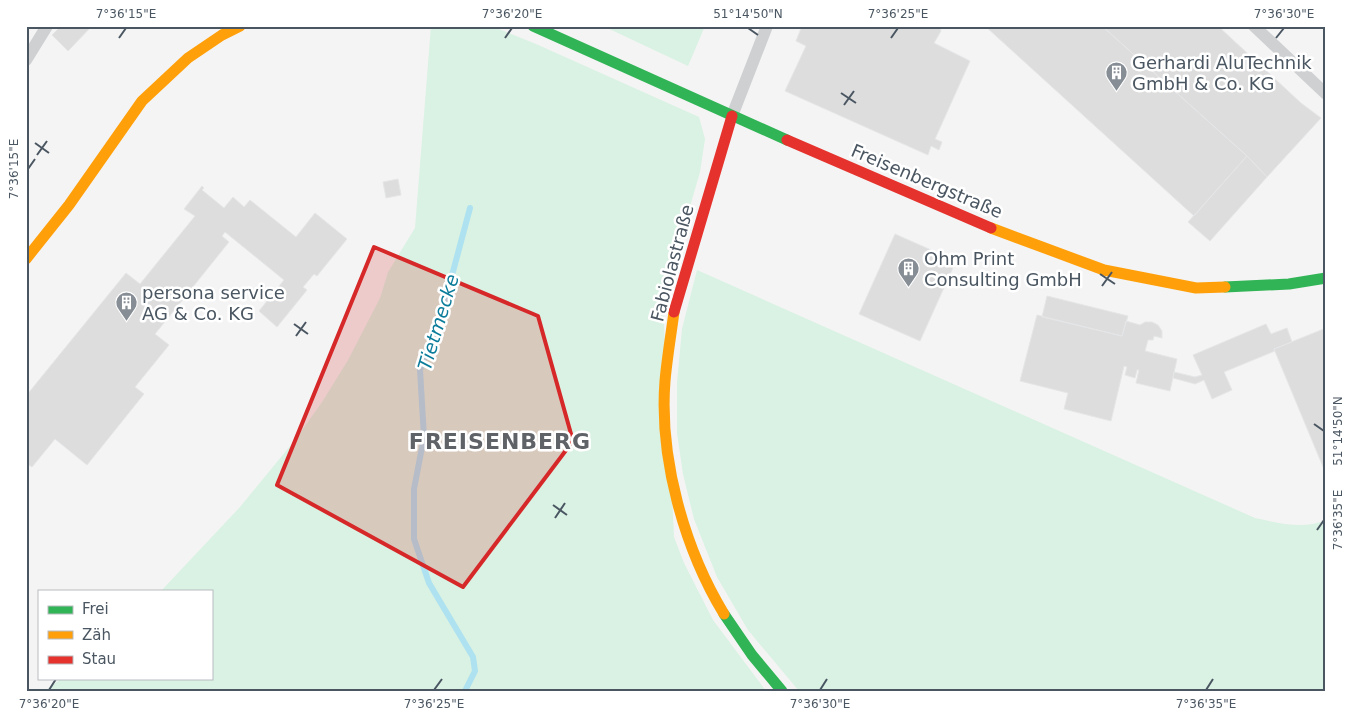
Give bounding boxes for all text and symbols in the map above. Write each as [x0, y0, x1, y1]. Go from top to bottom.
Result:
text: 7°36'15"E [96, 7, 156, 21]
text: 7°36'20"E [482, 7, 542, 21]
text: 51°14'50"N [713, 7, 783, 21]
text: 7°36'25"E [868, 7, 928, 21]
text: 7°36'30"E [1254, 7, 1314, 21]
place label: Gerhardi AluTechnik GmbH & Co. KG [1132, 52, 1312, 94]
building icon: Gerhardi AluTechnik GmbH & Co. KG [1104, 60, 1128, 91]
text: 7°36'15"E [7, 139, 21, 199]
street label: Freisenbergstraße [848, 140, 1006, 222]
street label: Fabiolastraße [646, 202, 698, 324]
place label: Ohm Print Consulting GmbH [924, 248, 1082, 290]
building icon: Ohm Print Consulting GmbH [896, 256, 920, 287]
water label: Tietmecke [413, 271, 463, 373]
place label: persona service AG & Co. KG [142, 282, 285, 324]
building icon: persona service AG & Co. KG [114, 290, 138, 321]
text: 51°14'50"N [1331, 396, 1345, 466]
district label: FREISENBERG [409, 429, 591, 454]
text: 7°36'35"E [1331, 490, 1345, 550]
legend [38, 590, 212, 680]
text: Frei [82, 600, 109, 618]
text: Zäh [82, 626, 111, 644]
text: Stau [82, 650, 116, 668]
text: 7°36'20"E [19, 697, 79, 711]
text: 7°36'25"E [404, 697, 464, 711]
text: 7°36'30"E [790, 697, 850, 711]
text: 7°36'35"E [1176, 697, 1236, 711]

